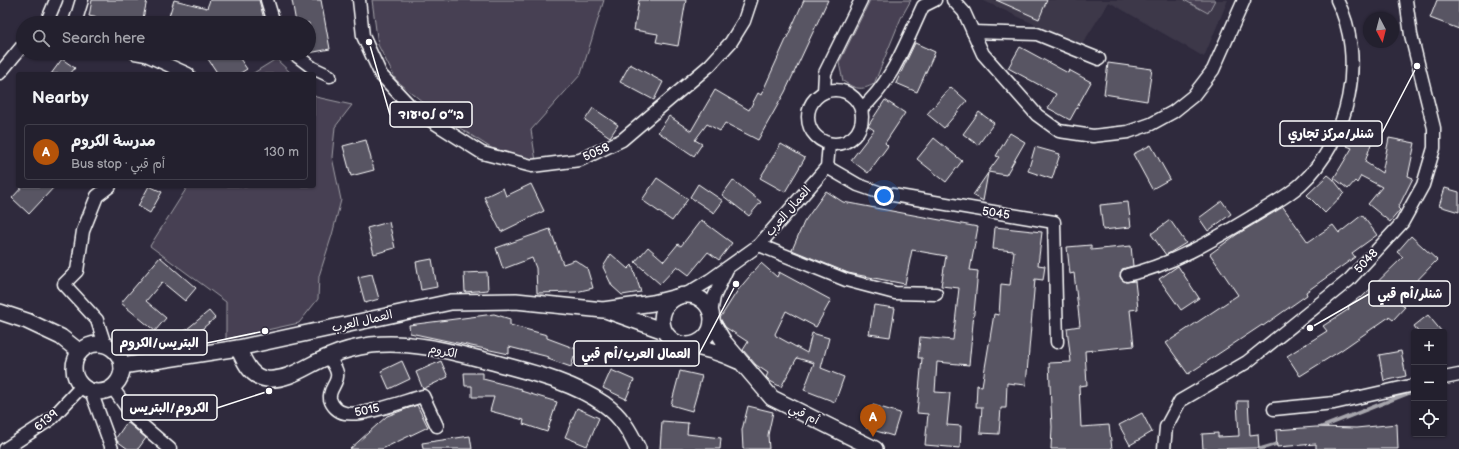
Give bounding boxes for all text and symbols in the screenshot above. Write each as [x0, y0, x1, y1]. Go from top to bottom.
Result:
north arrow [1363, 12, 1399, 48]
search box [16, 16, 316, 60]
icon: search [30, 27, 52, 49]
text: Search here [62, 29, 145, 48]
text: Nearby [32, 88, 89, 108]
callout: בי״ס לסיעוד [390, 102, 472, 127]
text: בי״ס לסיעוד [398, 107, 464, 123]
callout: شنلر/مركز تجاري [1280, 121, 1382, 146]
text: شنلر/مركز تجاري [1288, 126, 1374, 144]
text: مدرسة الكروم [71, 132, 156, 151]
street label: 5058 [580, 140, 612, 165]
text: A [42, 144, 50, 160]
text: 130 m [264, 144, 299, 160]
text: Bus stop · أم قبي [71, 156, 165, 172]
street label: العمال العرب [762, 183, 814, 240]
your location [874, 186, 894, 206]
street label: 5045 [981, 204, 1011, 223]
street label: 5048 [1351, 246, 1381, 277]
callout: شنلر/أم قبي [1369, 281, 1450, 306]
text: شنلر/أم قبي [1378, 285, 1443, 306]
street label: العمال العرب [330, 307, 394, 336]
map controls [1411, 329, 1447, 437]
button: + [1411, 329, 1447, 365]
callout: البتريس/الكروم [112, 330, 207, 355]
text: البتريس/الكروم [119, 335, 199, 353]
street label: الكروم [427, 341, 459, 363]
callout: العمال العرب/أم قبي [574, 341, 699, 366]
text: العمال العرب/أم قبي [582, 345, 690, 366]
button: − [1411, 365, 1447, 401]
callout: الكروم/البتريس [122, 395, 217, 420]
text: الكروم/البتريس [129, 400, 209, 418]
street label: 5015 [353, 400, 381, 420]
street label: أم قبي [785, 401, 821, 431]
button: locate [1411, 401, 1447, 437]
pin: A [860, 404, 886, 437]
street label: 6139 [31, 406, 61, 434]

